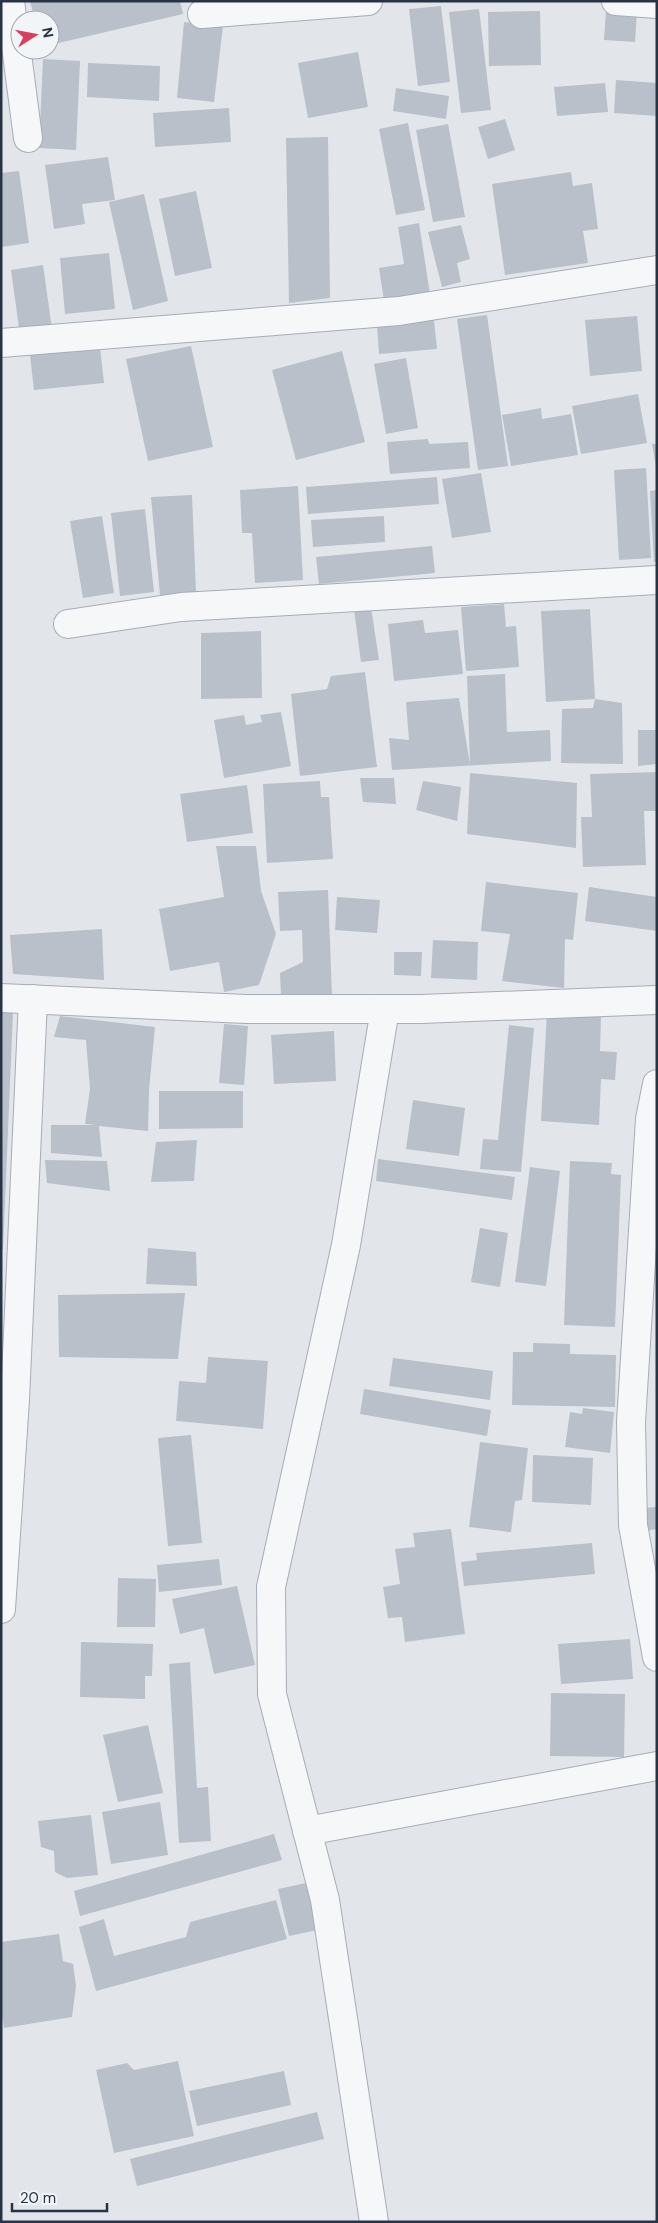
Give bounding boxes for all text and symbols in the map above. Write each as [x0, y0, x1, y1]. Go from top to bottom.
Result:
north arrow [10, 10, 60, 60]
text: N [38, 26, 58, 39]
scale bar [12, 2180, 108, 2212]
text: 20 m [20, 2188, 56, 2208]

